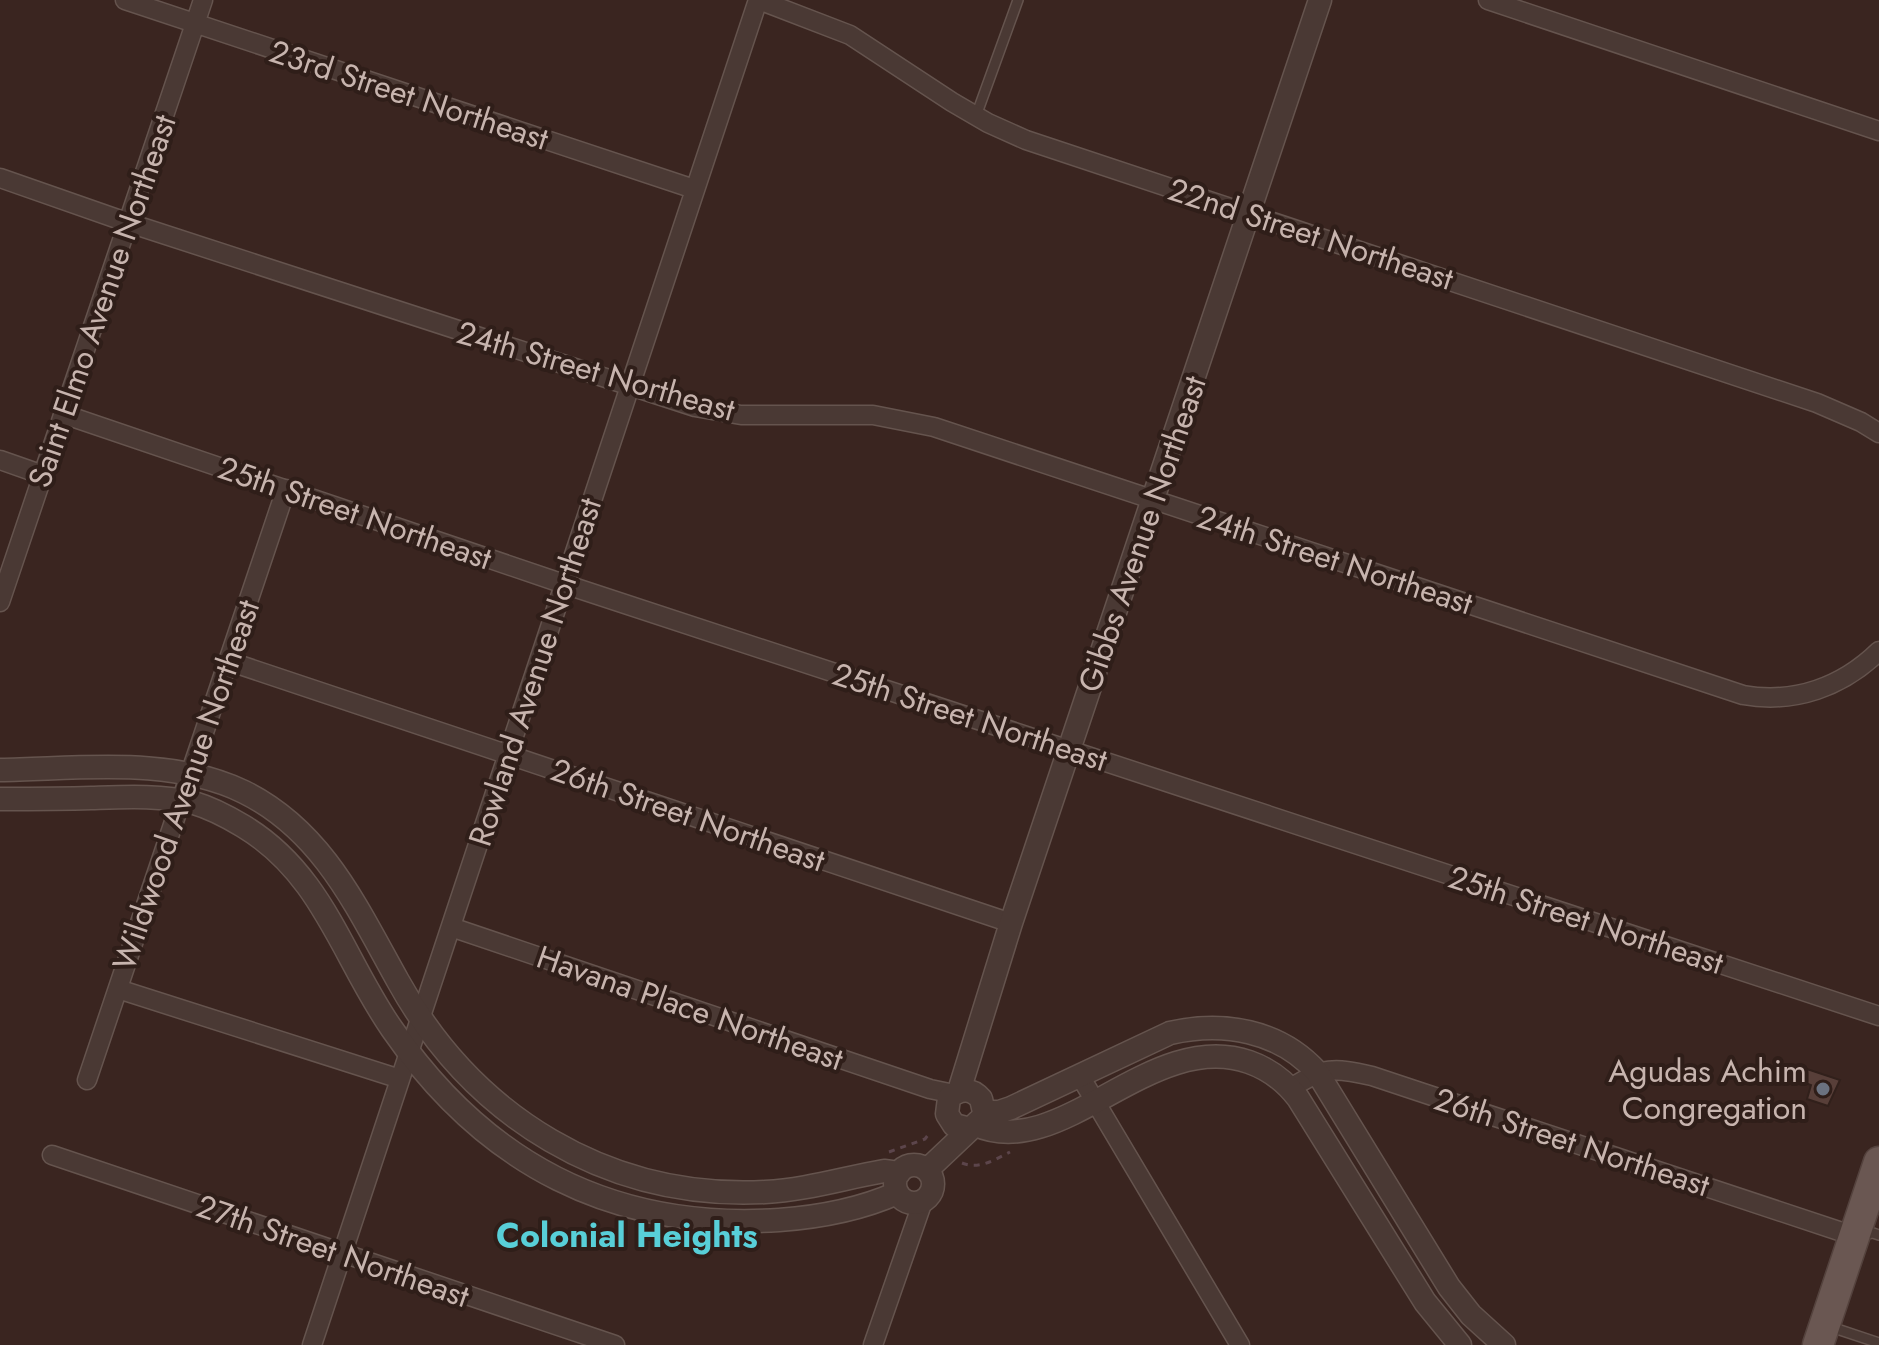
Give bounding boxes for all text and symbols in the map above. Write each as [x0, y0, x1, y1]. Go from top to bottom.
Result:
street label: 23rd Street Northeast [264, 28, 555, 162]
street label: Saint Elmo Avenue Northeast [16, 108, 188, 494]
street label: 22nd Street Northeast [1163, 166, 1460, 302]
street label: 24th Street Northeast [452, 309, 741, 433]
street label: Gibbs Avenue Northeast [1066, 369, 1218, 698]
street label: 25th Street Northeast [212, 445, 498, 581]
street label: Rowland Avenue Northeast [457, 492, 613, 852]
street label: 24th Street Northeast [1191, 494, 1479, 626]
street label: Wildwood Avenue Northeast [101, 593, 271, 976]
street label: 25th Street Northeast [827, 651, 1114, 783]
street label: 26th Street Northeast [545, 747, 831, 884]
street label: 25th Street Northeast [1443, 854, 1730, 986]
street label: Havana Place Northeast [531, 934, 850, 1082]
place label: Agudas Achim Congregation [1608, 1048, 1807, 1131]
street label: 26th Street Northeast [1428, 1076, 1716, 1208]
marker: Agudas Achim Congregation [1814, 1080, 1832, 1098]
street label: 27th Street Northeast [191, 1183, 476, 1319]
district label: Colonial Heights [496, 1211, 758, 1260]

